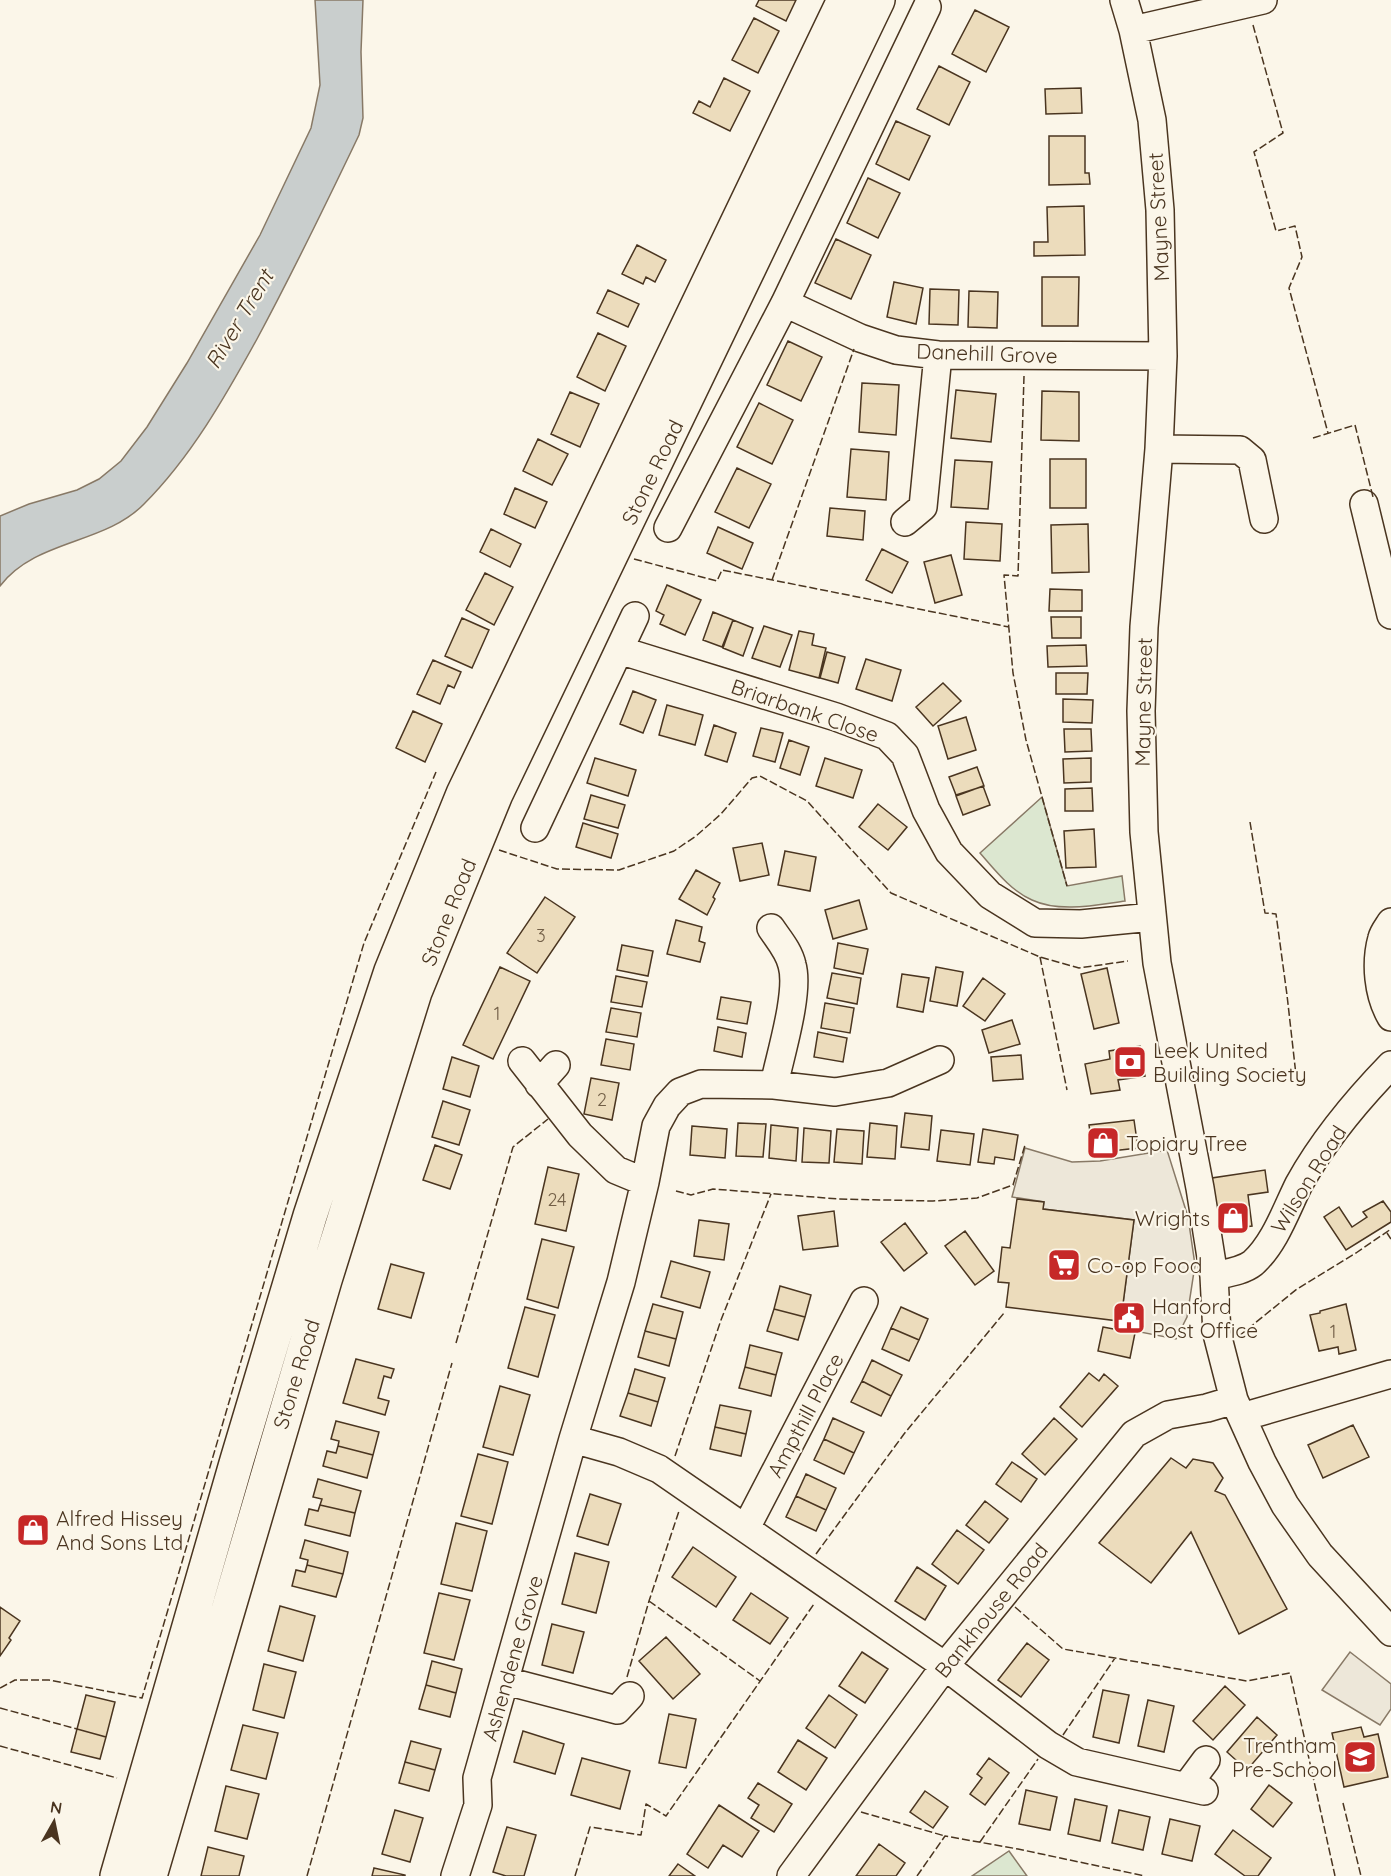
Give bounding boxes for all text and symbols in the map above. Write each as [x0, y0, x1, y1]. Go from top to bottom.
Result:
street label: Mayne Street [1142, 152, 1174, 282]
water label: River Trent [199, 262, 281, 374]
street label: Danehill Grove [916, 338, 1058, 368]
street label: Stone Road [615, 415, 689, 529]
street label: Mayne Street [1129, 637, 1157, 767]
street label: Briarbank Close [728, 673, 882, 747]
street label: Stone Road [415, 855, 481, 969]
house number: 3 [536, 924, 546, 947]
house number: 1 [494, 1002, 500, 1025]
place label: Leek United Building Society [1153, 1037, 1307, 1087]
bank icon: Leek United Building Society [1112, 1044, 1148, 1080]
house number: 2 [597, 1088, 607, 1111]
street label: Wilson Road [1265, 1120, 1351, 1238]
shop icon: Topiary Tree [1085, 1125, 1121, 1161]
place label: Topiary Tree [1126, 1130, 1247, 1156]
house number: 24 [547, 1188, 567, 1211]
shop icon: Wrights [1215, 1200, 1251, 1236]
place label: Wrights [1135, 1205, 1210, 1231]
supermarket icon: Co-op Food [1046, 1247, 1082, 1283]
place label: Co-op Food [1087, 1252, 1202, 1278]
place label: Hanford Post Office [1152, 1293, 1258, 1343]
public building icon: Hanford Post Office [1111, 1300, 1147, 1336]
street label: Stone Road [267, 1316, 325, 1432]
house number: 1 [1330, 1320, 1336, 1343]
street label: Ampthill Place [761, 1348, 849, 1482]
place label: Alfred Hissey And Sons Ltd [56, 1505, 183, 1555]
shop icon: Alfred Hissey And Sons Ltd [15, 1512, 51, 1548]
street label: Bankhouse Road [929, 1537, 1053, 1683]
street label: Ashendene Grove [476, 1572, 548, 1744]
place label: Trentham Pre-School [1232, 1732, 1337, 1782]
school or university icon: Trentham Pre-School [1342, 1739, 1378, 1775]
north arrow [24, 1792, 84, 1852]
text: N [49, 1796, 64, 1818]

